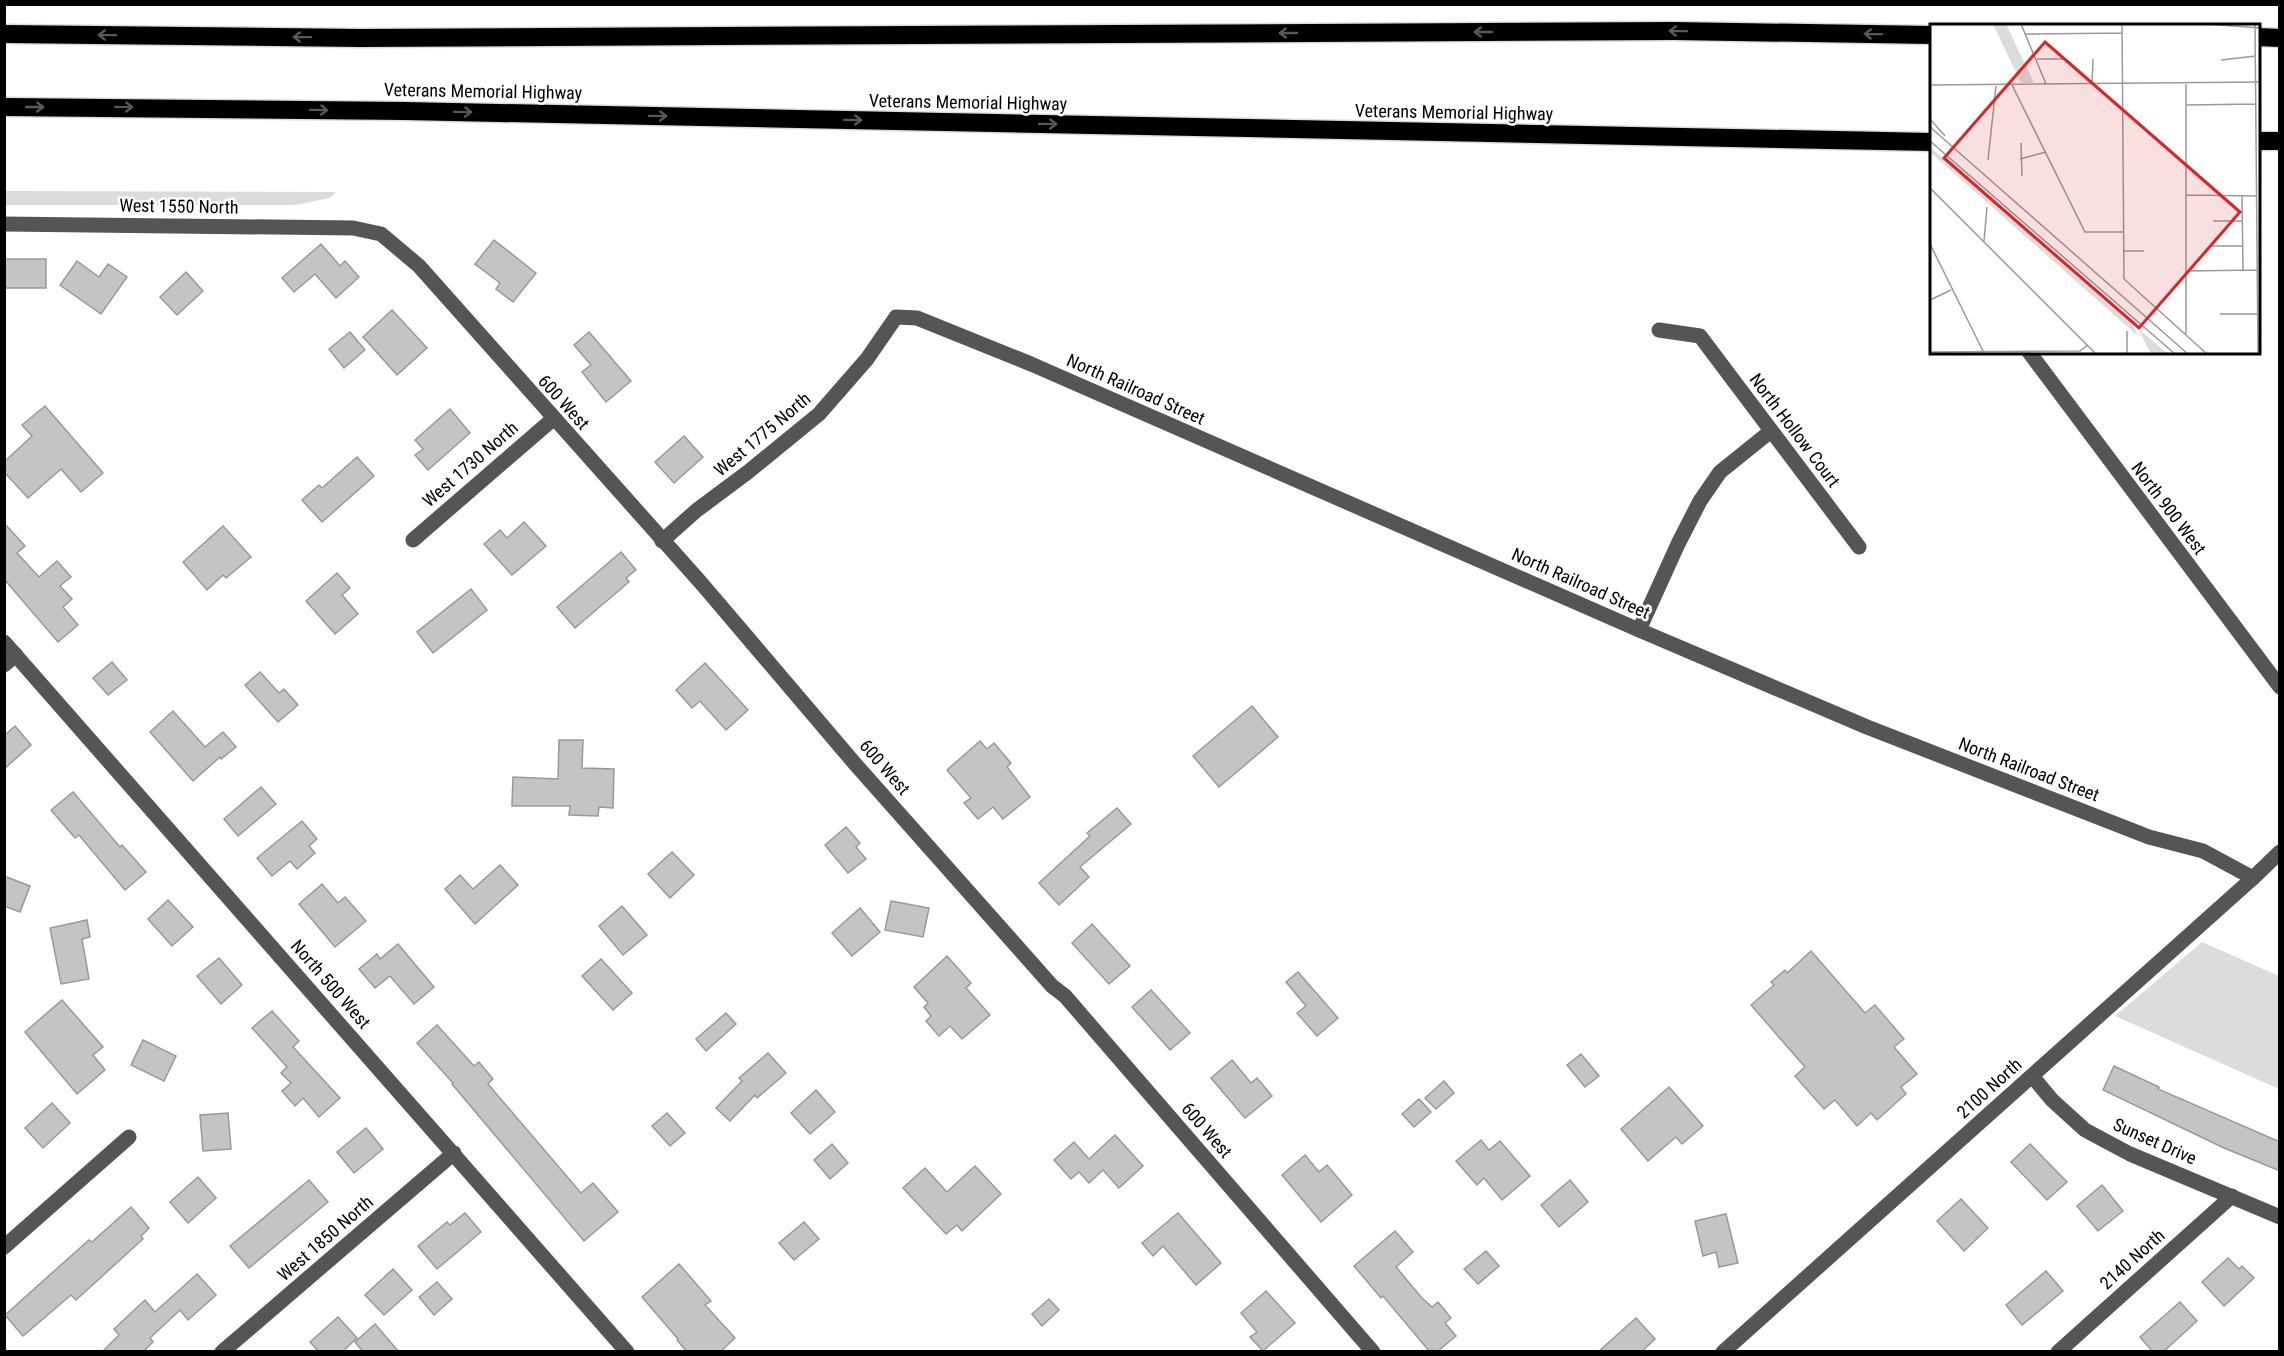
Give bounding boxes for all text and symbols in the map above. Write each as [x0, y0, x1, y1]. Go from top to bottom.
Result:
inset map [1930, 24, 2260, 354]
one-way arrow [1669, 25, 1689, 37]
one-way arrow [1474, 26, 1494, 38]
one-way arrow [1279, 27, 1299, 39]
one-way arrow [1864, 28, 1884, 40]
one-way arrow [97, 29, 117, 41]
one-way arrow [292, 32, 312, 43]
street label: Veterans Memorial Highway [384, 79, 583, 103]
street label: Veterans Memorial Highway [869, 90, 1068, 114]
street label: Veterans Memorial Highway [1355, 100, 1554, 124]
one-way arrow [25, 101, 45, 113]
one-way arrow [114, 102, 134, 113]
one-way arrow [309, 104, 329, 116]
one-way arrow [453, 106, 473, 118]
one-way arrow [648, 110, 668, 122]
one-way arrow [842, 114, 862, 126]
one-way arrow [1037, 119, 1057, 130]
street label: West 1550 North [119, 194, 239, 218]
street label: North Railroad Street [1064, 349, 1208, 429]
street label: North Hollow Court [1745, 369, 1845, 491]
street label: 600 West [534, 370, 594, 434]
street label: West 1775 North [710, 388, 814, 480]
street label: West 1730 North [418, 417, 522, 511]
street label: North 900 West [2127, 458, 2211, 558]
street label: North Railroad Street [1509, 543, 1653, 623]
street label: North Railroad Street [1956, 733, 2102, 805]
street label: 600 West [855, 735, 915, 799]
street label: North 500 West [287, 935, 375, 1033]
street label: 2100 North [1952, 1053, 2026, 1123]
street label: 600 West [1177, 1098, 1237, 1162]
street label: Sunset Drive [2110, 1113, 2200, 1169]
street label: West 1850 North [273, 1191, 377, 1285]
street label: 2140 North [2095, 1224, 2169, 1294]

